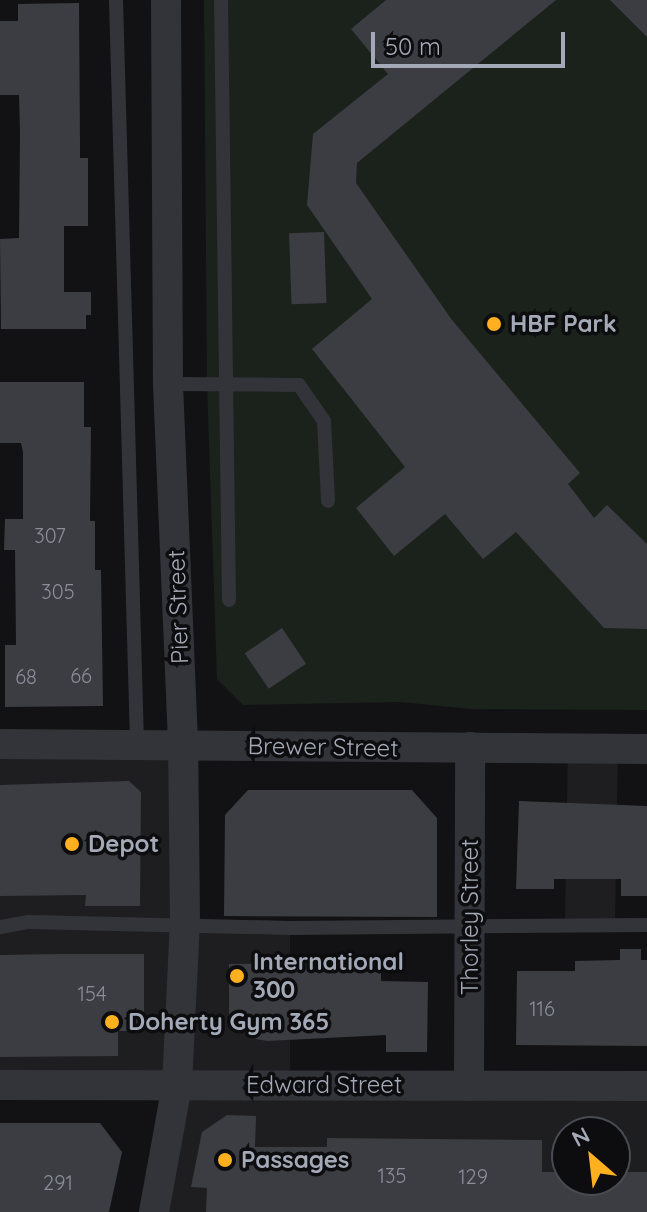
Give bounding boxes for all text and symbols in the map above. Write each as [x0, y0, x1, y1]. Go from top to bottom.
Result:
scale bar [375, 16, 569, 66]
text: 50 m [385, 31, 441, 61]
place label: HBF Park [510, 310, 617, 338]
marker: HBF Park [485, 315, 503, 333]
house number: 307 [34, 523, 66, 547]
street label: Pier Street [162, 549, 194, 665]
house number: 305 [41, 579, 75, 603]
house number: 66 [70, 663, 92, 687]
house number: 68 [15, 664, 37, 688]
street label: Brewer Street [247, 731, 399, 763]
place label: Depot [88, 830, 159, 858]
marker: Depot [63, 835, 81, 853]
street label: Thorley Street [456, 839, 484, 995]
place label: International 300 [253, 948, 404, 1004]
marker: International 300 [228, 967, 246, 985]
house number: 154 [78, 981, 106, 1005]
house number: 116 [529, 996, 555, 1020]
place label: Doherty Gym 365 [128, 1008, 329, 1036]
marker: Doherty Gym 365 [103, 1013, 121, 1031]
street label: Edward Street [246, 1071, 402, 1099]
north arrow [551, 1116, 631, 1196]
text: N [567, 1120, 594, 1153]
place label: Passages [241, 1146, 349, 1174]
marker: Passages [216, 1151, 234, 1169]
house number: 135 [378, 1163, 406, 1187]
house number: 129 [458, 1164, 488, 1188]
house number: 291 [43, 1170, 73, 1194]

